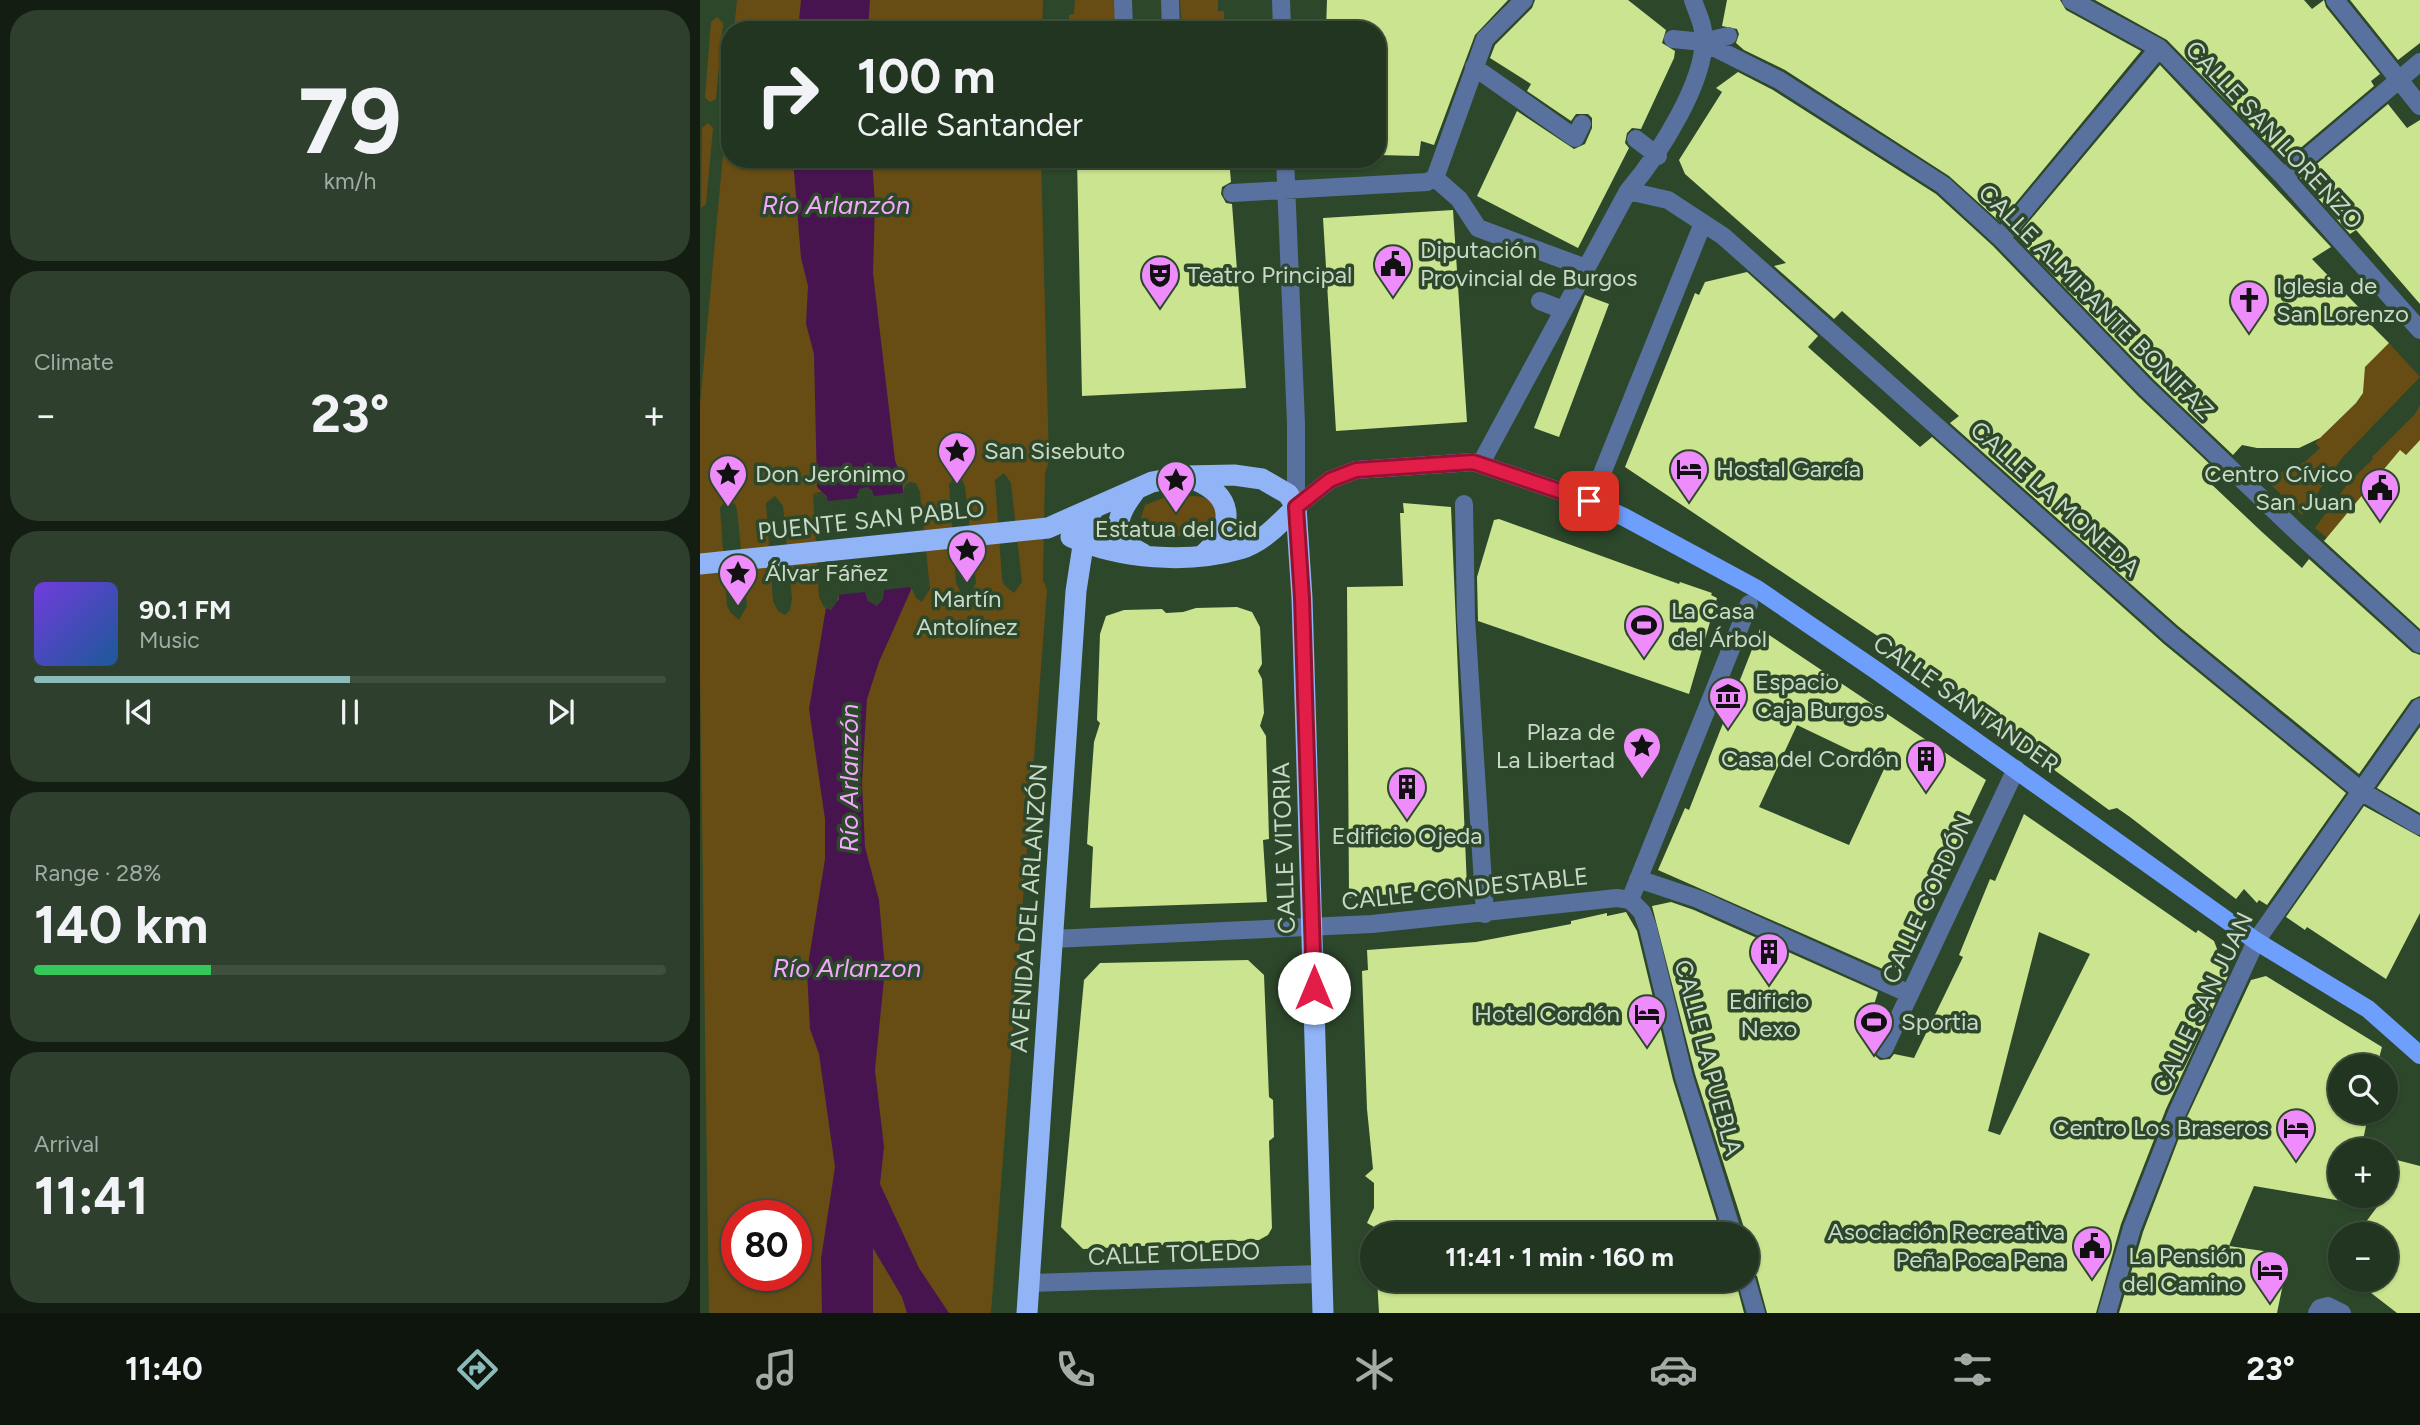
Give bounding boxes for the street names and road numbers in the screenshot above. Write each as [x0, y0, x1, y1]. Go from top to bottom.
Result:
street label: CALLE SAN LORENZO [2180, 35, 2369, 235]
street label: CALLE ALMIRANTE BONIFAZ [1973, 178, 2220, 425]
street label: CALLE LA MONEDA [1965, 415, 2147, 583]
street label: PUENTE SAN PABLO [756, 493, 986, 546]
street label: CALLE SANTANDER [1868, 629, 2065, 779]
street label: CALLE VITORIA [1266, 761, 1301, 934]
street label: AVENIDA DEL ARLANZÓN [1004, 762, 1053, 1054]
street label: CALLE CORDÓN [1876, 810, 1979, 988]
street label: CALLE CONDESTABLE [1340, 861, 1590, 916]
street label: CALLE SAN JUAN [2146, 907, 2259, 1098]
street label: CALLE LA PUEBLA [1668, 957, 1749, 1160]
street label: CALLE TOLEDO [1087, 1236, 1261, 1271]

